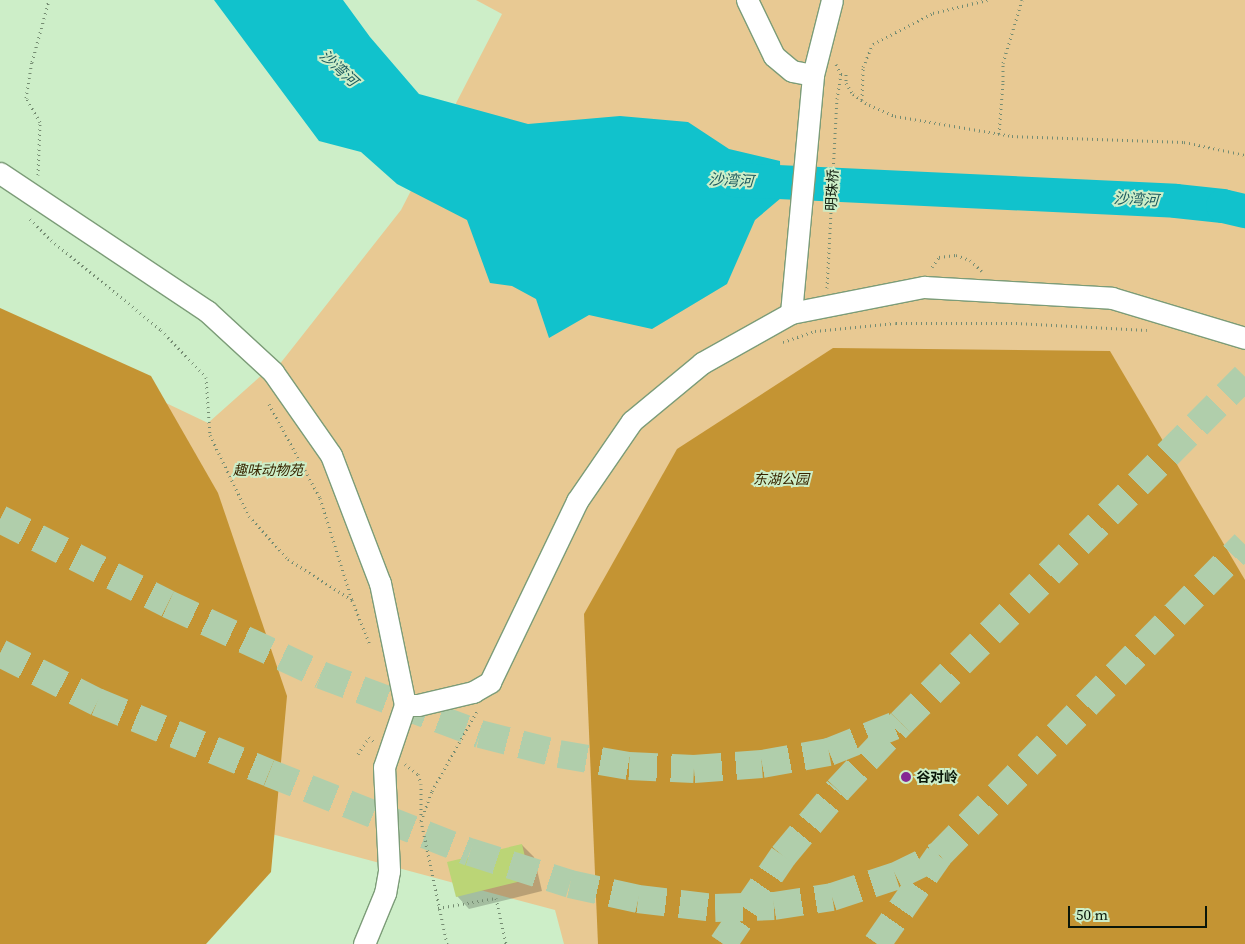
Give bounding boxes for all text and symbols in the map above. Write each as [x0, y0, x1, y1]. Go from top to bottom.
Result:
water label: 沙湾河 [316, 46, 362, 90]
street label: 明珠桥 [823, 169, 841, 211]
water label: 沙湾河 [708, 170, 754, 190]
water label: 沙湾河 [1113, 189, 1159, 209]
park label: 趣味动物苑 [233, 462, 303, 478]
park label: 东湖公园 [753, 471, 809, 487]
place label: 谷对岭 [916, 769, 958, 785]
marker: 谷对岭 [900, 771, 912, 783]
scale bar [1070, 896, 1209, 928]
text: 50 m [1076, 904, 1108, 925]

